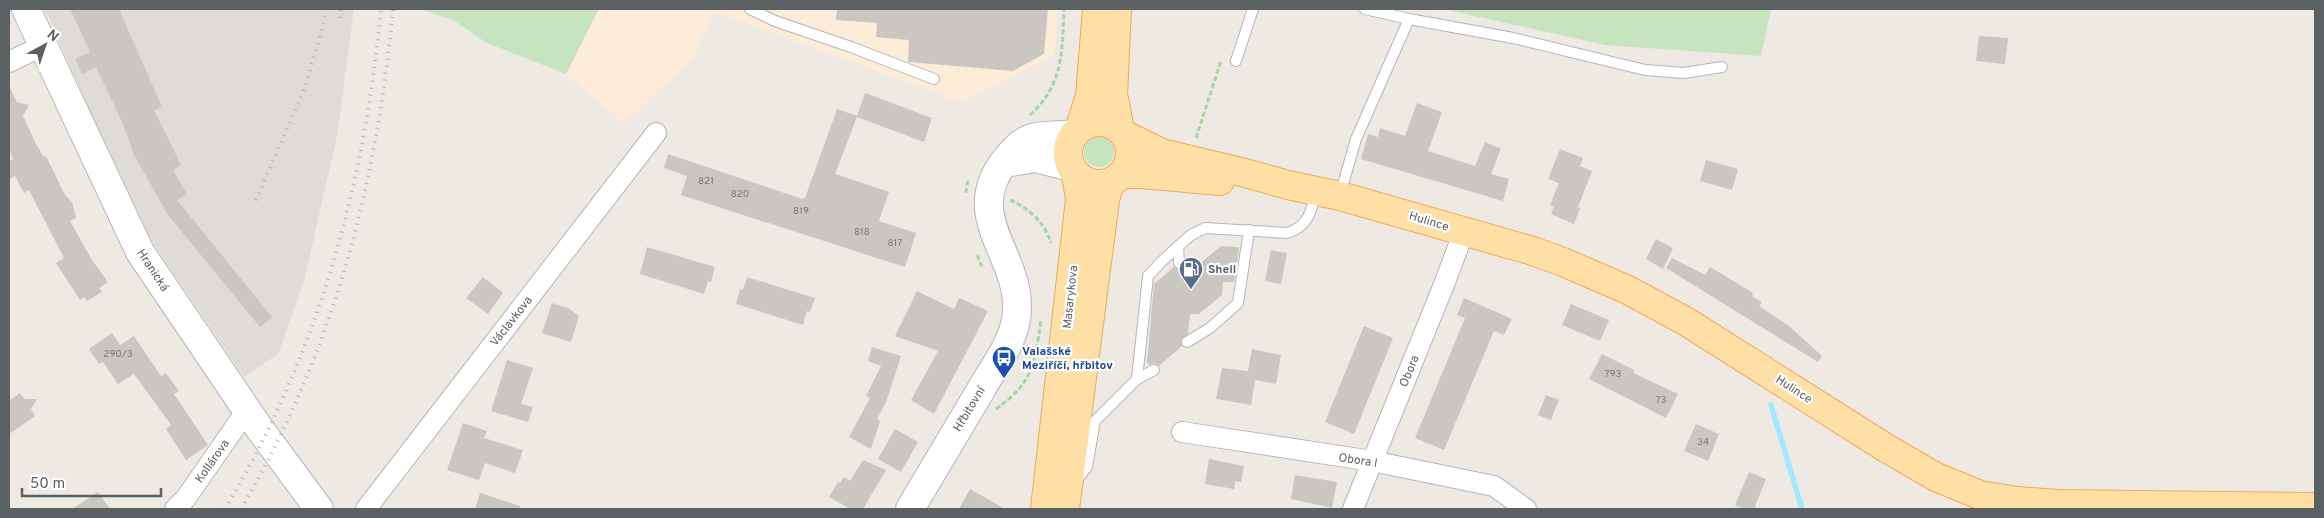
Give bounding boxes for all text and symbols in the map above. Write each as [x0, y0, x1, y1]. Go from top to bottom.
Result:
north arrow [20, 20, 70, 70]
text: N [43, 26, 62, 46]
house number: 821 [698, 175, 714, 188]
house number: 820 [731, 188, 749, 201]
house number: 819 [793, 205, 809, 218]
street label: Hulince [1407, 208, 1451, 236]
house number: 818 [854, 226, 870, 239]
house number: 817 [887, 237, 903, 250]
street label: Hranická [132, 246, 172, 295]
fuel station icon: Shell [1178, 256, 1204, 290]
place label: Shell [1208, 262, 1236, 278]
street label: Masarykova [1060, 265, 1082, 330]
street label: Václavkova [487, 293, 536, 350]
place label: Valašské Meziříčí, hřbitov [1022, 344, 1113, 374]
bus stop icon: Valašské Meziříčí, hřbitov [991, 345, 1017, 379]
house number: 290/3 [103, 348, 133, 361]
street label: Obora [1396, 353, 1424, 390]
house number: 793 [1604, 368, 1622, 381]
street label: Hulince [1772, 372, 1815, 408]
street label: Hřbitovní [950, 383, 990, 435]
house number: 73 [1655, 394, 1667, 407]
street label: Kollárova [192, 436, 234, 487]
house number: 34 [1697, 436, 1709, 449]
street label: Obora I [1337, 450, 1379, 472]
scale bar [22, 466, 161, 498]
text: 50 m [30, 475, 65, 494]

